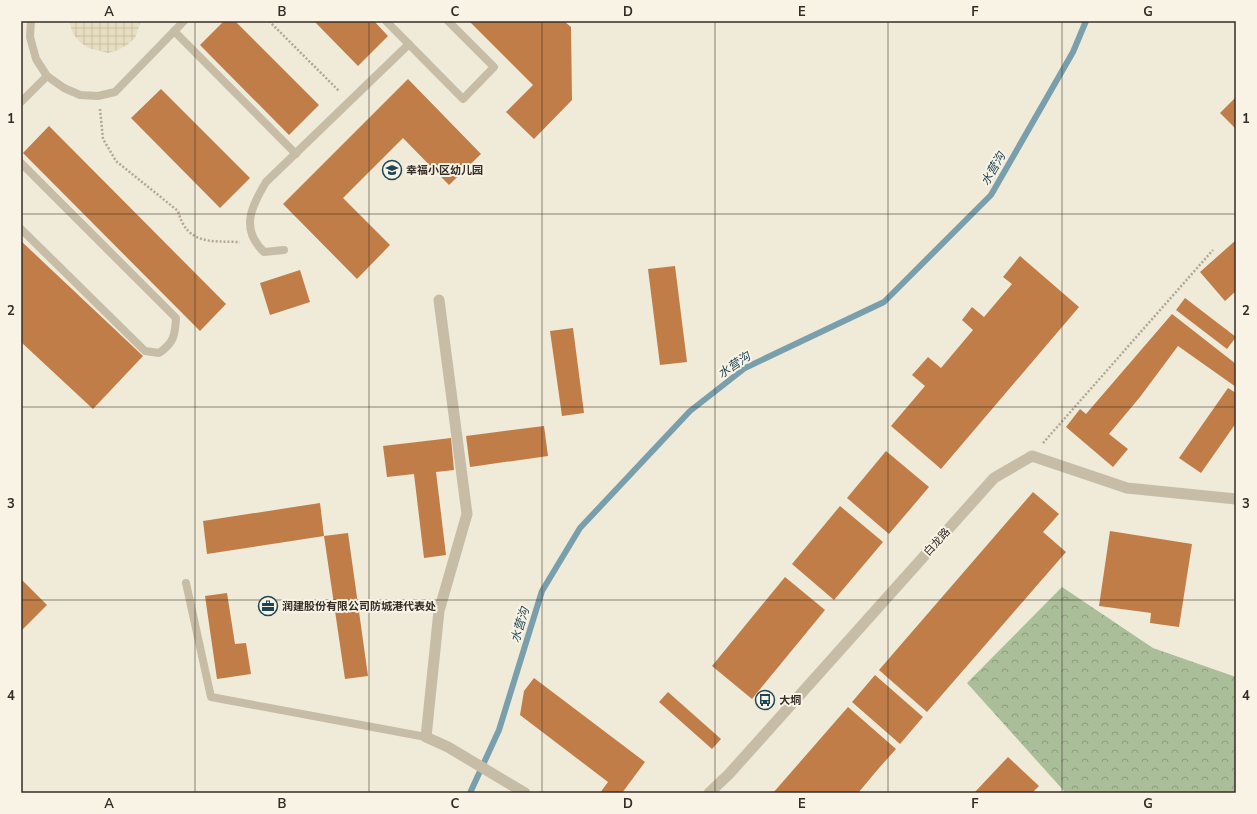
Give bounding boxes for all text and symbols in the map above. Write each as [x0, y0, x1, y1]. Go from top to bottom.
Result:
text: A [104, 3, 114, 21]
text: B [278, 3, 287, 21]
text: C [451, 3, 460, 21]
text: D [623, 3, 633, 21]
text: E [798, 3, 806, 21]
text: F [971, 3, 979, 21]
text: G [1143, 3, 1153, 21]
text: 1 [7, 110, 15, 128]
text: 1 [1242, 110, 1250, 128]
water label: 水营沟 [977, 148, 1010, 189]
school or university icon: 幸福小区幼儿园 [381, 159, 403, 181]
place label: 幸福小区幼儿园 [406, 163, 483, 178]
text: 2 [7, 302, 15, 320]
text: 2 [1242, 302, 1250, 320]
water label: 水营沟 [715, 347, 755, 382]
text: 3 [7, 495, 15, 513]
text: 3 [1242, 495, 1250, 513]
street label: 白龙路 [920, 525, 954, 559]
office icon: 润建股份有限公司防城港代表处 [257, 595, 279, 617]
place label: 润建股份有限公司防城港代表处 [282, 599, 436, 614]
water label: 水营沟 [507, 604, 533, 645]
text: 4 [7, 687, 15, 705]
text: 4 [1242, 687, 1250, 705]
bus stop icon: 大垌 [754, 689, 776, 711]
place label: 大垌 [779, 693, 801, 708]
text: A [104, 795, 114, 813]
text: B [278, 795, 287, 813]
text: C [451, 795, 460, 813]
text: D [623, 795, 633, 813]
text: E [798, 795, 806, 813]
text: F [971, 795, 979, 813]
text: G [1143, 795, 1153, 813]

